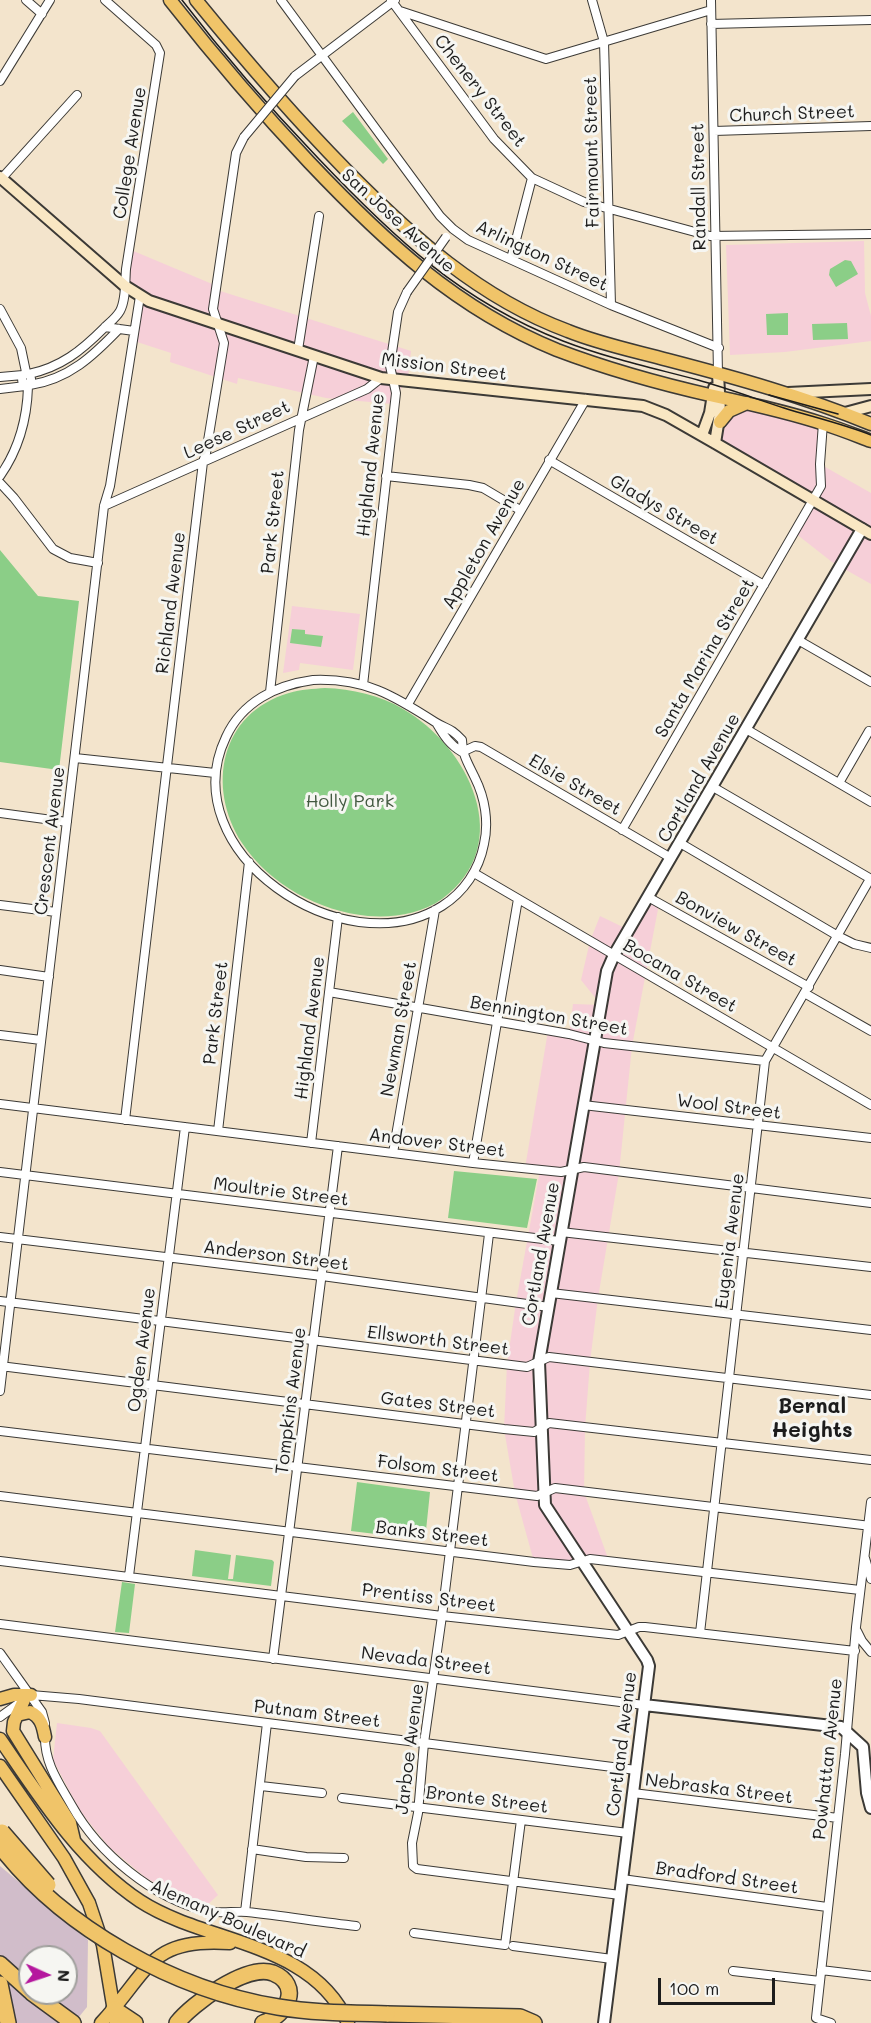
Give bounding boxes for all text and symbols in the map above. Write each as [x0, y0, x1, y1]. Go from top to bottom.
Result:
street label: Chenery Street [429, 30, 531, 152]
street label: Fairmount Street [580, 76, 604, 228]
street label: College Avenue [109, 85, 151, 221]
street label: Church Street [729, 101, 855, 127]
street label: Randall Street [687, 123, 711, 251]
street label: San Jose Avenue [337, 164, 459, 278]
street label: Arlington Street [472, 216, 612, 296]
street label: Mission Street [380, 349, 508, 385]
street label: Highland Avenue [353, 392, 389, 538]
street label: Leese Street [180, 396, 294, 464]
street label: Park Street [257, 469, 289, 575]
street label: Gladys Street [606, 470, 722, 550]
street label: Appleton Avenue [438, 475, 530, 613]
street label: Richland Avenue [152, 531, 190, 675]
street label: Santa Marina Street [651, 574, 759, 742]
street label: Cortland Avenue [653, 710, 745, 846]
street label: Elsie Street [525, 750, 625, 820]
street label: Crescent Avenue [30, 766, 70, 916]
park label: Holly Park [306, 790, 394, 812]
street label: Bonview Street [672, 887, 800, 971]
street label: Bocana Street [619, 935, 741, 1017]
street label: Highland Avenue [291, 955, 329, 1101]
street label: Park Street [199, 960, 233, 1066]
street label: Newman Street [376, 960, 422, 1098]
street label: Bennington Street [468, 991, 630, 1041]
street label: Wool Street [676, 1090, 782, 1124]
street label: Andover Street [368, 1124, 506, 1162]
street label: Eugenia Avenue [711, 1172, 749, 1310]
street label: Moultrie Street [212, 1173, 350, 1211]
street label: Cortland Avenue [518, 1180, 564, 1328]
street label: Anderson Street [202, 1236, 350, 1276]
street label: Ogden Avenue [124, 1287, 160, 1413]
street label: Ellsworth Street [366, 1322, 510, 1360]
street label: Tompkins Avenue [271, 1326, 311, 1476]
street label: Gates Street [379, 1387, 497, 1423]
district label: Bernal Heights [771, 1394, 853, 1444]
street label: Folsom Street [376, 1451, 500, 1487]
street label: Banks Street [374, 1516, 490, 1552]
street label: Prentiss Street [361, 1579, 497, 1617]
street label: Nevada Street [360, 1642, 492, 1680]
street label: Cortland Avenue [602, 1670, 642, 1818]
street label: Powhattan Avenue [809, 1677, 847, 1841]
street label: Jarboe Avenue [391, 1682, 429, 1816]
street label: Putnam Street [252, 1696, 382, 1732]
street label: Nebraska Street [644, 1769, 794, 1809]
street label: Bronte Street [425, 1782, 549, 1818]
street label: Bradford Street [654, 1857, 800, 1899]
street label: Alemany Boulevard [147, 1875, 309, 1963]
north arrow [18, 1945, 78, 2005]
scale bar [661, 1966, 778, 2004]
text: N [54, 1969, 75, 1982]
text: 100 m [669, 1976, 719, 2000]

